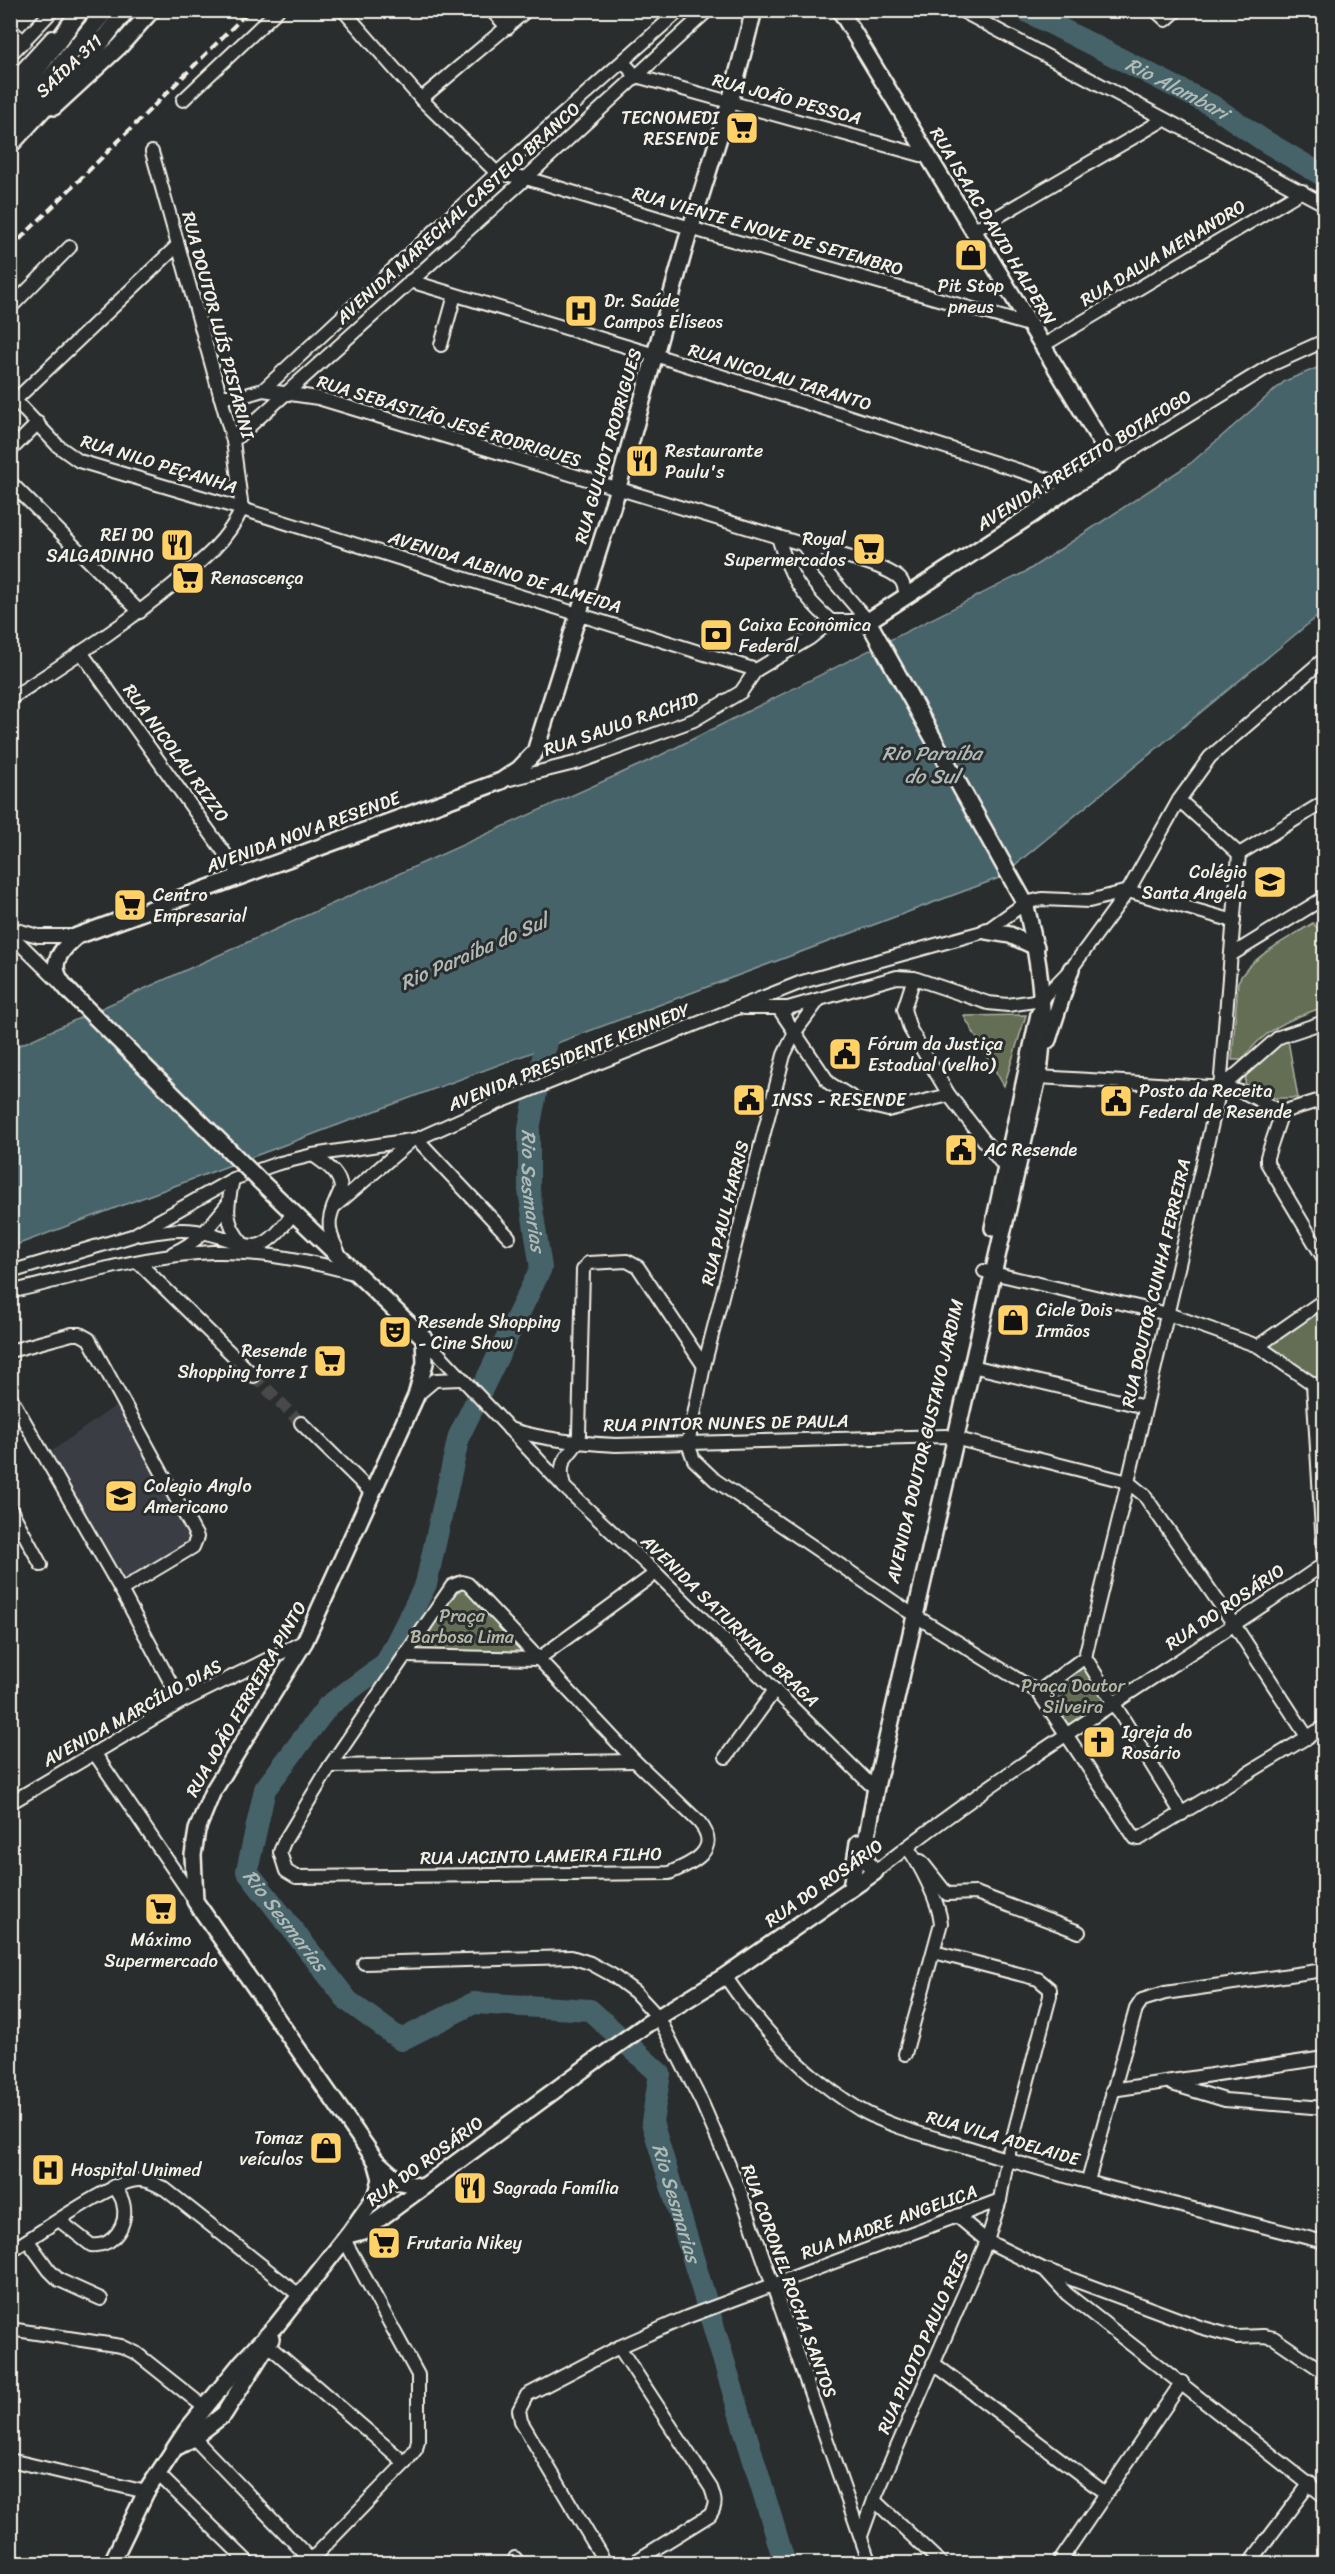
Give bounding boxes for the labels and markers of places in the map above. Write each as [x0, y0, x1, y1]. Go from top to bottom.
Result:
place label: TECNOMEDI RESENDE [621, 102, 721, 155]
supermarket icon: TECNOMEDI RESENDE [724, 110, 760, 146]
shop icon: Pit Stop pneus [953, 237, 989, 273]
place label: Pit Stop pneus [938, 270, 1005, 323]
place label: Dr. Saúde Campos Elíseos [604, 285, 724, 338]
hospital icon: Dr. Saúde Campos Elíseos [563, 293, 599, 329]
place label: Restaurante Paulu's [665, 435, 763, 488]
restaurant icon: Restaurante Paulu's [624, 443, 660, 479]
place label: REI DO SALGADINHO [46, 519, 154, 572]
place label: Royal Supermercados [724, 523, 847, 576]
restaurant icon: REI DO SALGADINHO [159, 527, 195, 563]
supermarket icon: Royal Supermercados [851, 531, 887, 567]
supermarket icon: Renascença [170, 560, 206, 596]
place label: Renascença [211, 562, 304, 594]
place label: Caixa Econômica Federal [739, 609, 871, 662]
bank icon: Caixa Econômica Federal [698, 617, 734, 653]
place label: Colégio Santa Angela [1142, 856, 1247, 909]
school or university icon: Colégio Santa Angela [1252, 864, 1288, 900]
place label: Centro Empresarial [153, 879, 248, 932]
supermarket icon: Centro Empresarial [112, 887, 148, 923]
place label: Fórum da Justiça Estadual (velho) [868, 1028, 1004, 1081]
public building icon: Fórum da Justiça Estadual (velho) [827, 1036, 863, 1072]
place label: Posto da Receita Federal de Resende [1139, 1075, 1292, 1128]
public building icon: INSS - RESENDE [731, 1082, 767, 1118]
public building icon: Posto da Receita Federal de Resende [1098, 1083, 1134, 1119]
place label: INSS - RESENDE [771, 1084, 907, 1116]
public building icon: AC Resende [943, 1132, 979, 1168]
place label: AC Resende [983, 1134, 1078, 1166]
place label: Cicle Dois Irmãos [1035, 1294, 1113, 1347]
shop icon: Cicle Dois Irmãos [995, 1302, 1031, 1338]
place label: Resende Shopping - Cine Show [418, 1306, 561, 1359]
theatre icon: Resende Shopping - Cine Show [377, 1314, 413, 1350]
place label: Resende Shopping torre I [178, 1335, 309, 1388]
supermarket icon: Resende Shopping torre I [312, 1343, 348, 1379]
place label: Colegio Anglo Americano [143, 1470, 252, 1523]
school or university icon: Colegio Anglo Americano [103, 1478, 139, 1514]
place label: Igreja do Rosário [1121, 1716, 1192, 1769]
church icon: Igreja do Rosário [1081, 1724, 1117, 1760]
supermarket icon: Máximo Supermercado [143, 1891, 179, 1927]
place label: Máximo Supermercado [104, 1924, 218, 1977]
place label: Tomaz veículos [239, 2122, 304, 2175]
shop icon: Tomaz veículos [308, 2130, 344, 2166]
hospital icon: Hospital Unimed [30, 2152, 66, 2188]
place label: Hospital Unimed [71, 2154, 202, 2186]
restaurant icon: Sagrada Família [452, 2170, 488, 2206]
place label: Sagrada Família [493, 2172, 619, 2204]
supermarket icon: Frutaria Nikey [366, 2225, 402, 2261]
place label: Frutaria Nikey [407, 2227, 522, 2259]

